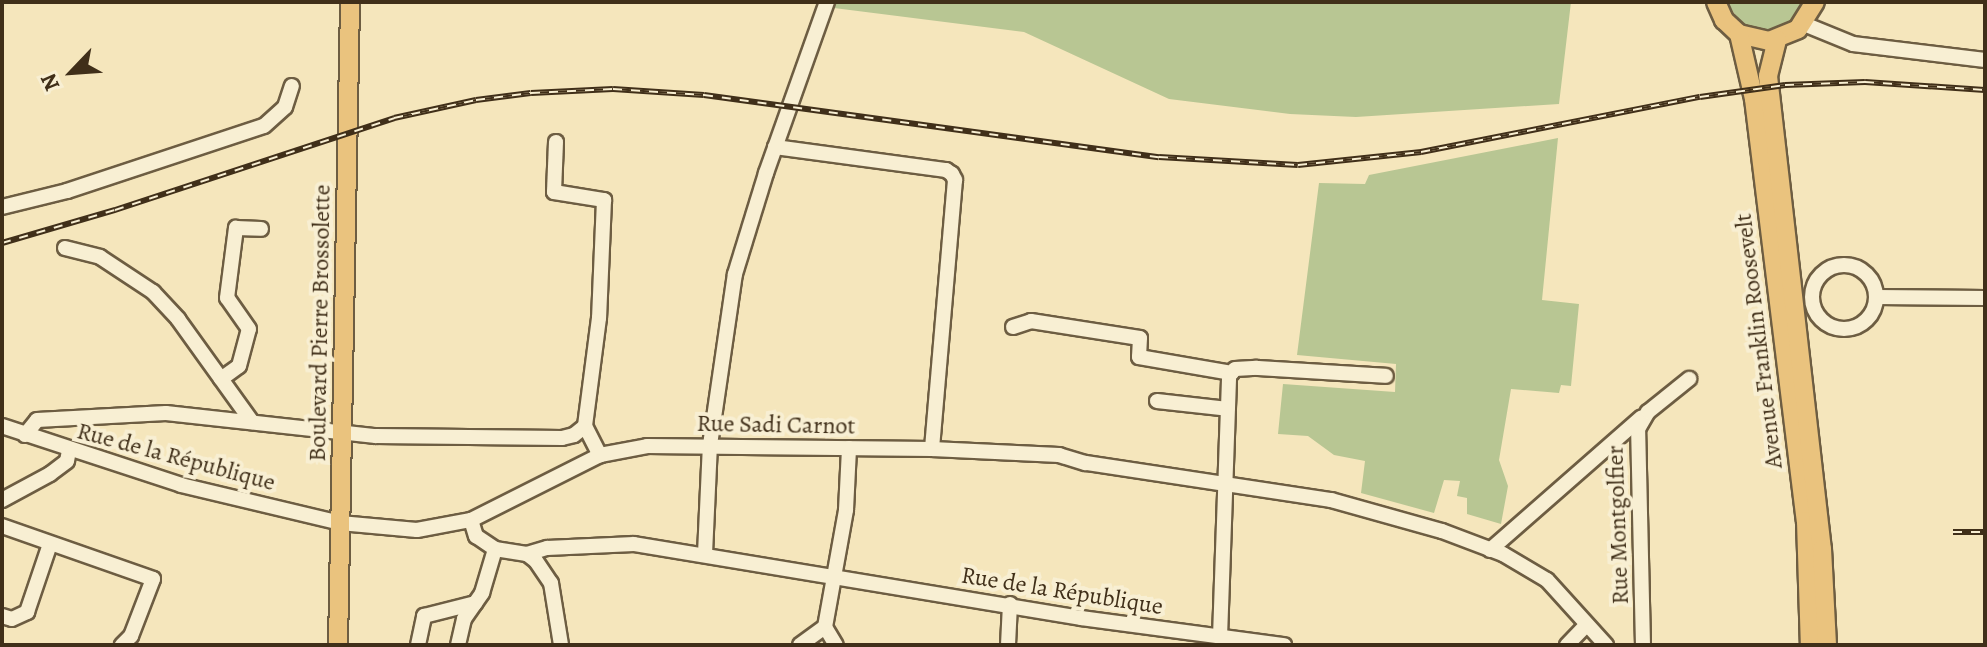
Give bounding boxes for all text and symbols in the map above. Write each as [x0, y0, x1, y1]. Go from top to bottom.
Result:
north arrow [32, 32, 112, 112]
text: N [33, 69, 67, 96]
street label: Boulevard Pierre Brossolette [303, 184, 337, 462]
street label: Avenue Franklin Roosevelt [1729, 212, 1789, 470]
street label: Rue Sadi Carnot [696, 409, 856, 441]
street label: Rue de la République [74, 417, 278, 497]
street label: Rue Montgolfier [1601, 445, 1635, 605]
street label: Rue de la République [959, 561, 1165, 621]

